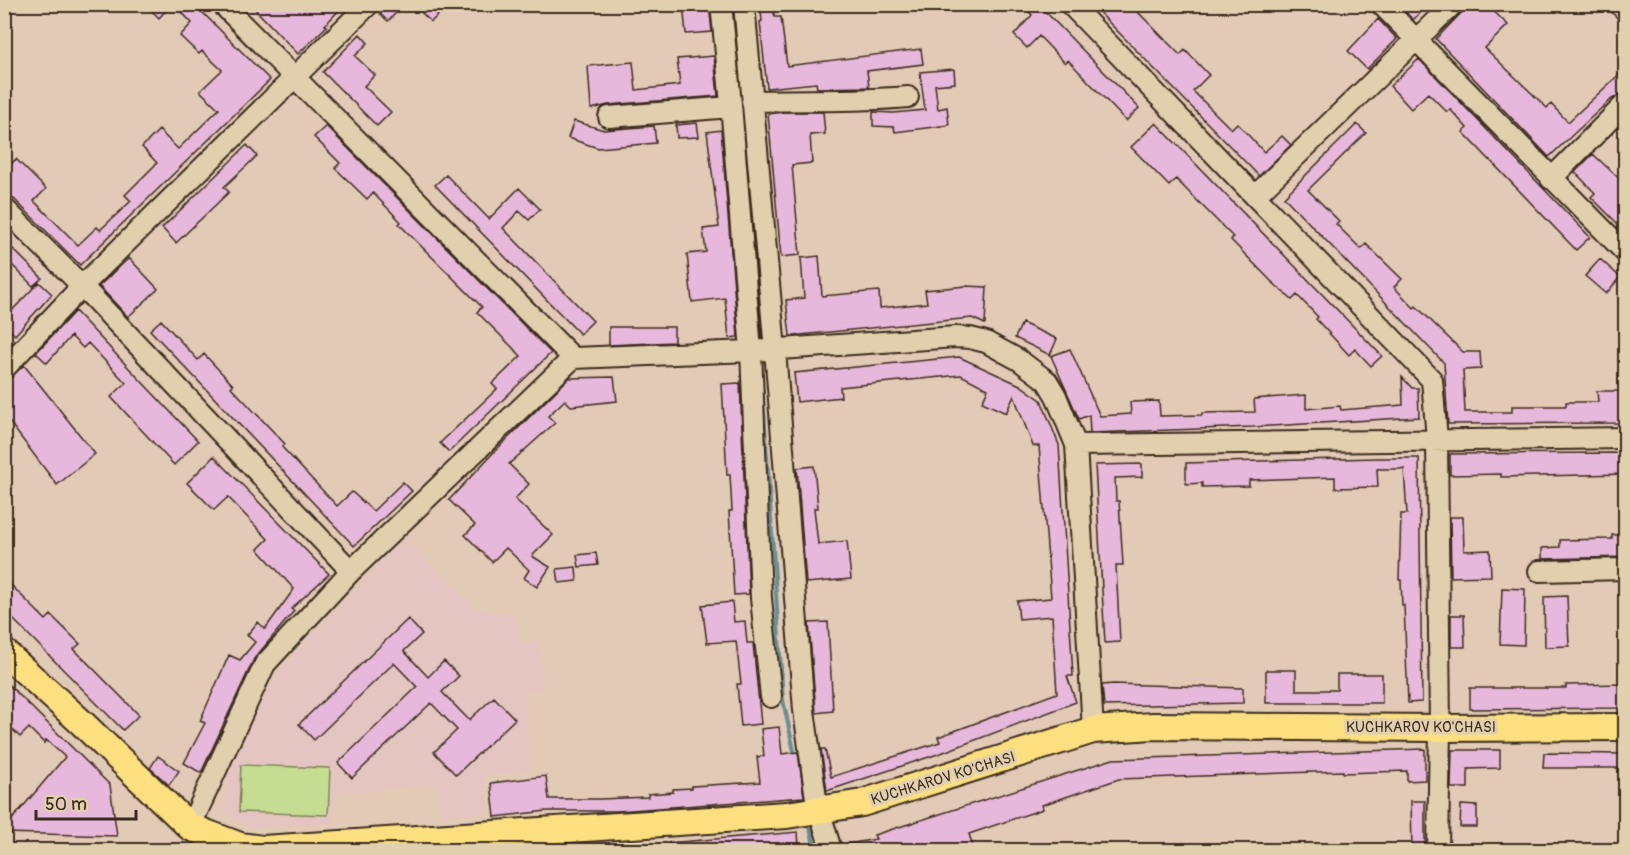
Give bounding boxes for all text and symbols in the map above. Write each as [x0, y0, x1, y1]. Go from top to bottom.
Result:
street label: KUCHKAROV KO'CHASI [1346, 718, 1496, 737]
street label: KUCHKAROV KO'CHASI [869, 747, 1018, 809]
scale bar [36, 783, 136, 821]
text: 50 m [45, 793, 87, 816]

